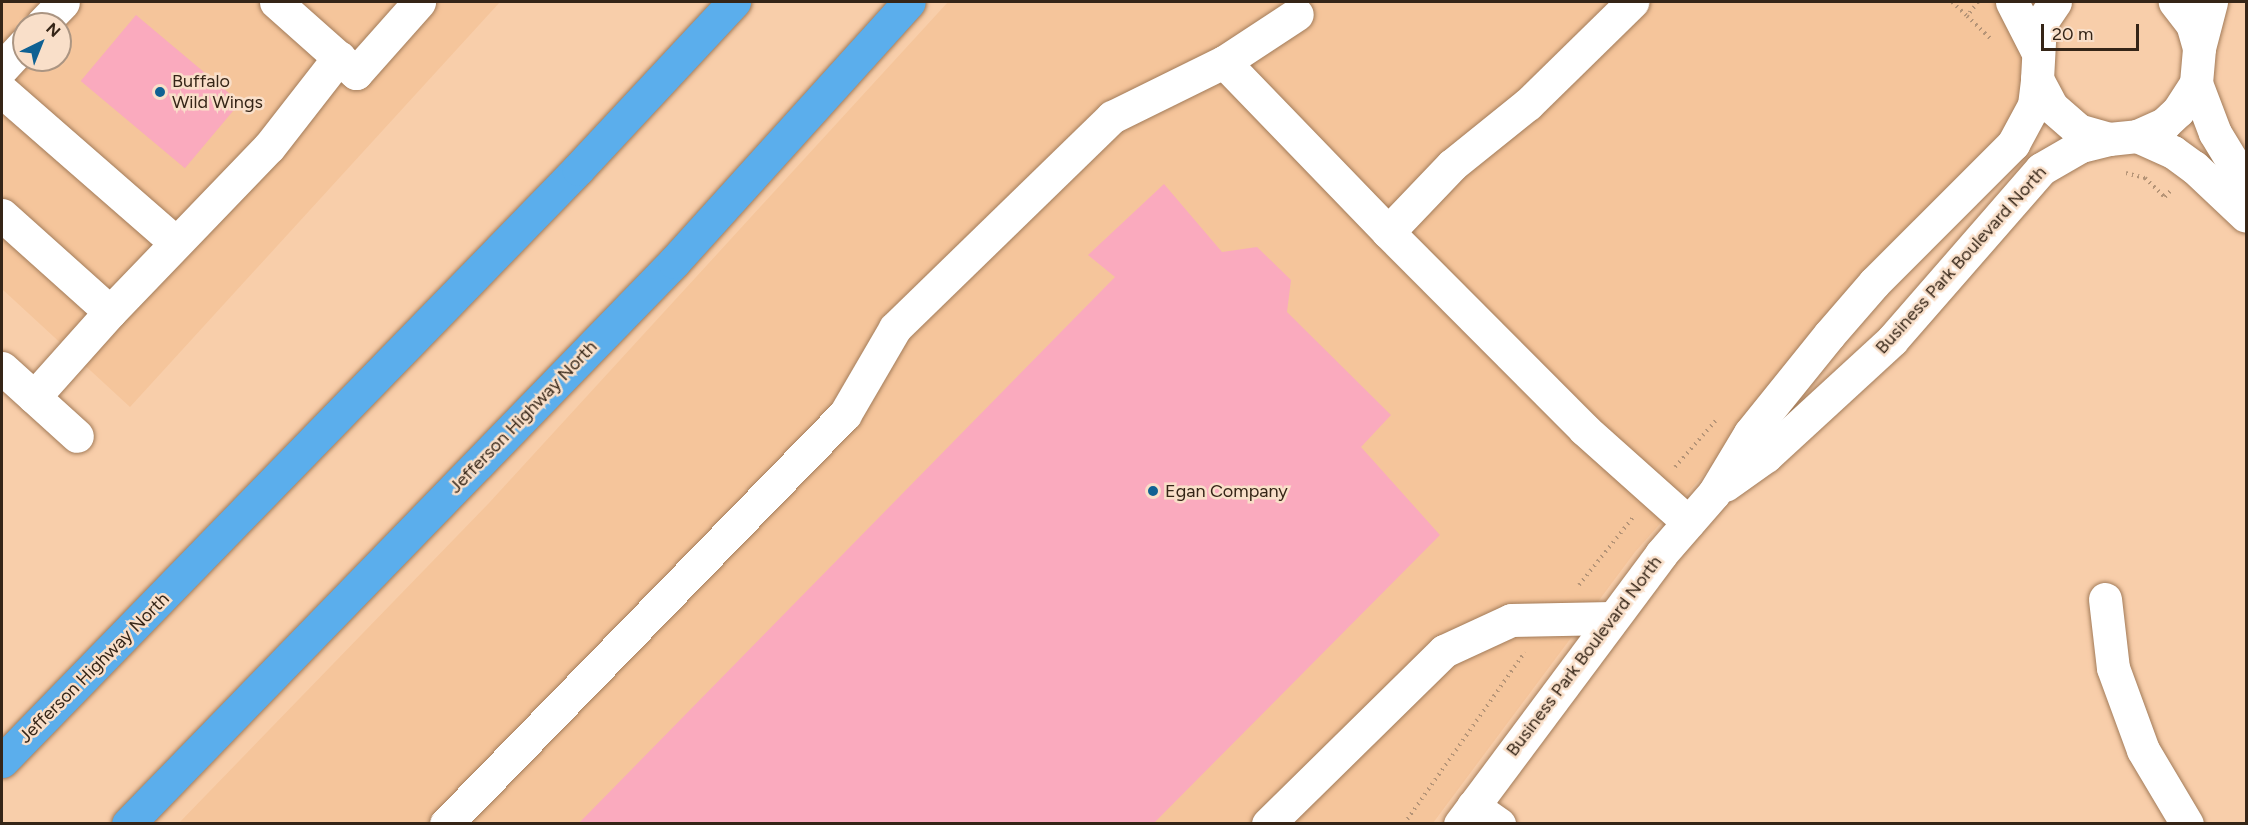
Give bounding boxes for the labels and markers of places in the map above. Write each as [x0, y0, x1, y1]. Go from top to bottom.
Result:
place label: Buffalo Wild Wings [172, 71, 263, 113]
marker: Buffalo Wild Wings [153, 85, 167, 99]
place label: Egan Company [1165, 480, 1288, 502]
marker: Egan Company [1146, 484, 1160, 498]

